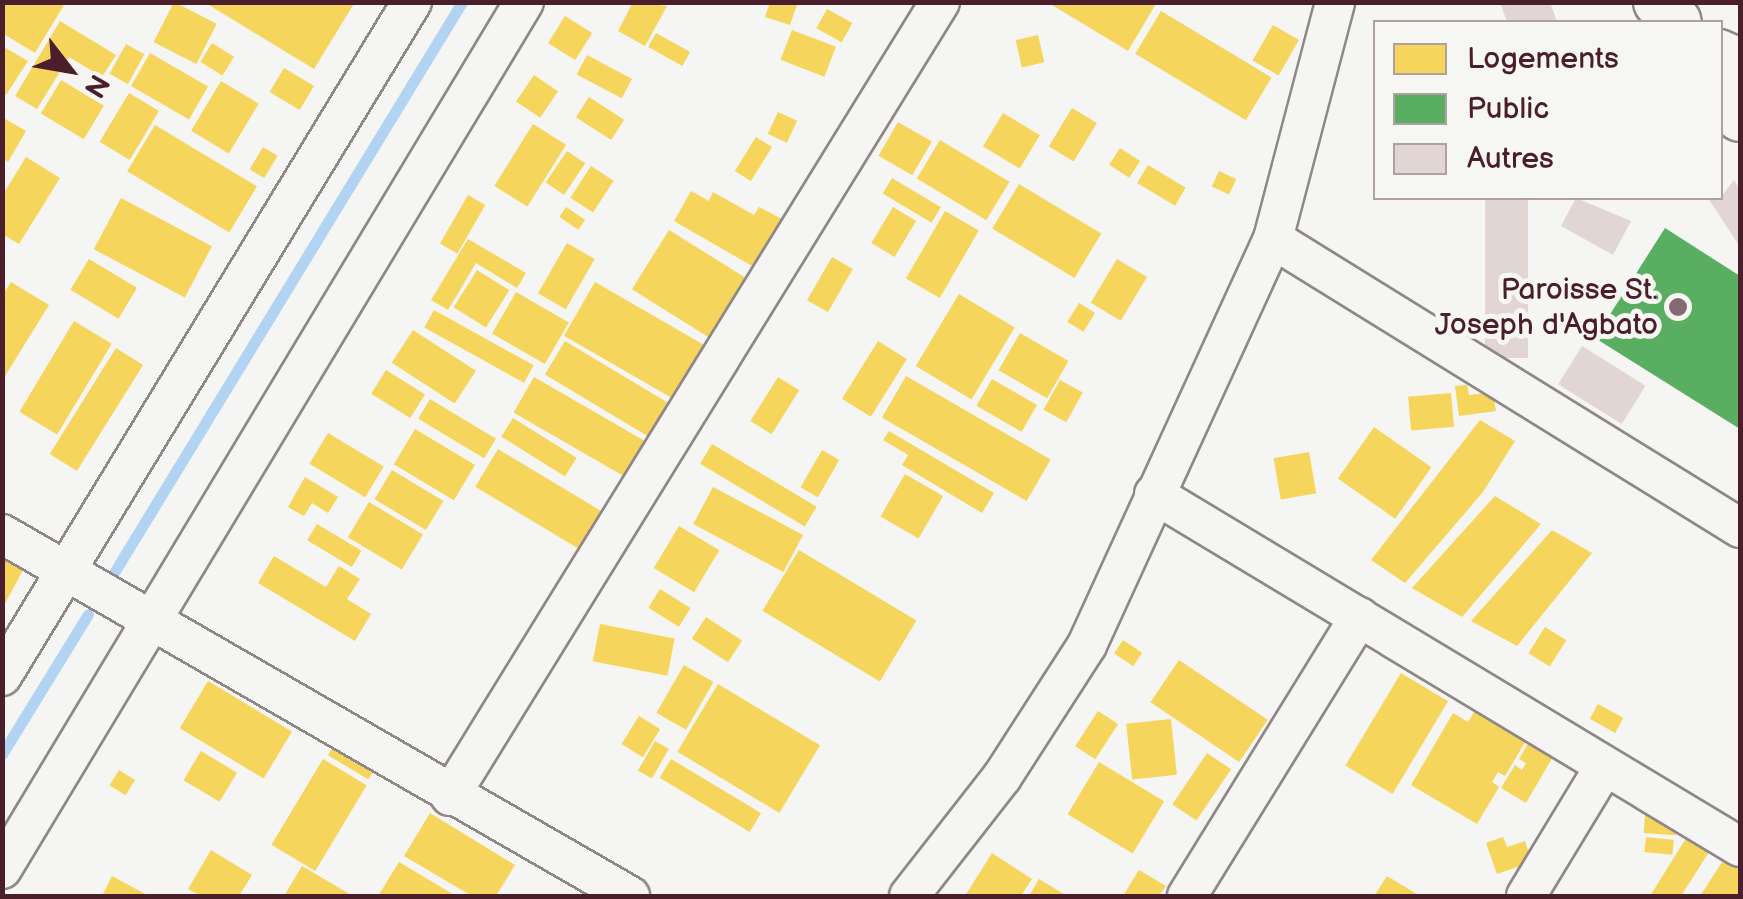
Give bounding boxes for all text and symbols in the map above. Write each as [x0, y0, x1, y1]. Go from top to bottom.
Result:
north arrow [20, 20, 120, 120]
legend [1373, 20, 1723, 200]
text: Logements [1467, 41, 1619, 77]
text: N [77, 68, 116, 103]
text: Public [1467, 91, 1549, 127]
text: Autres [1467, 141, 1554, 177]
place label: Paroisse St. Joseph d'Agbato [1435, 272, 1658, 342]
marker: Paroisse St. Joseph d'Agbato [1667, 296, 1689, 318]

